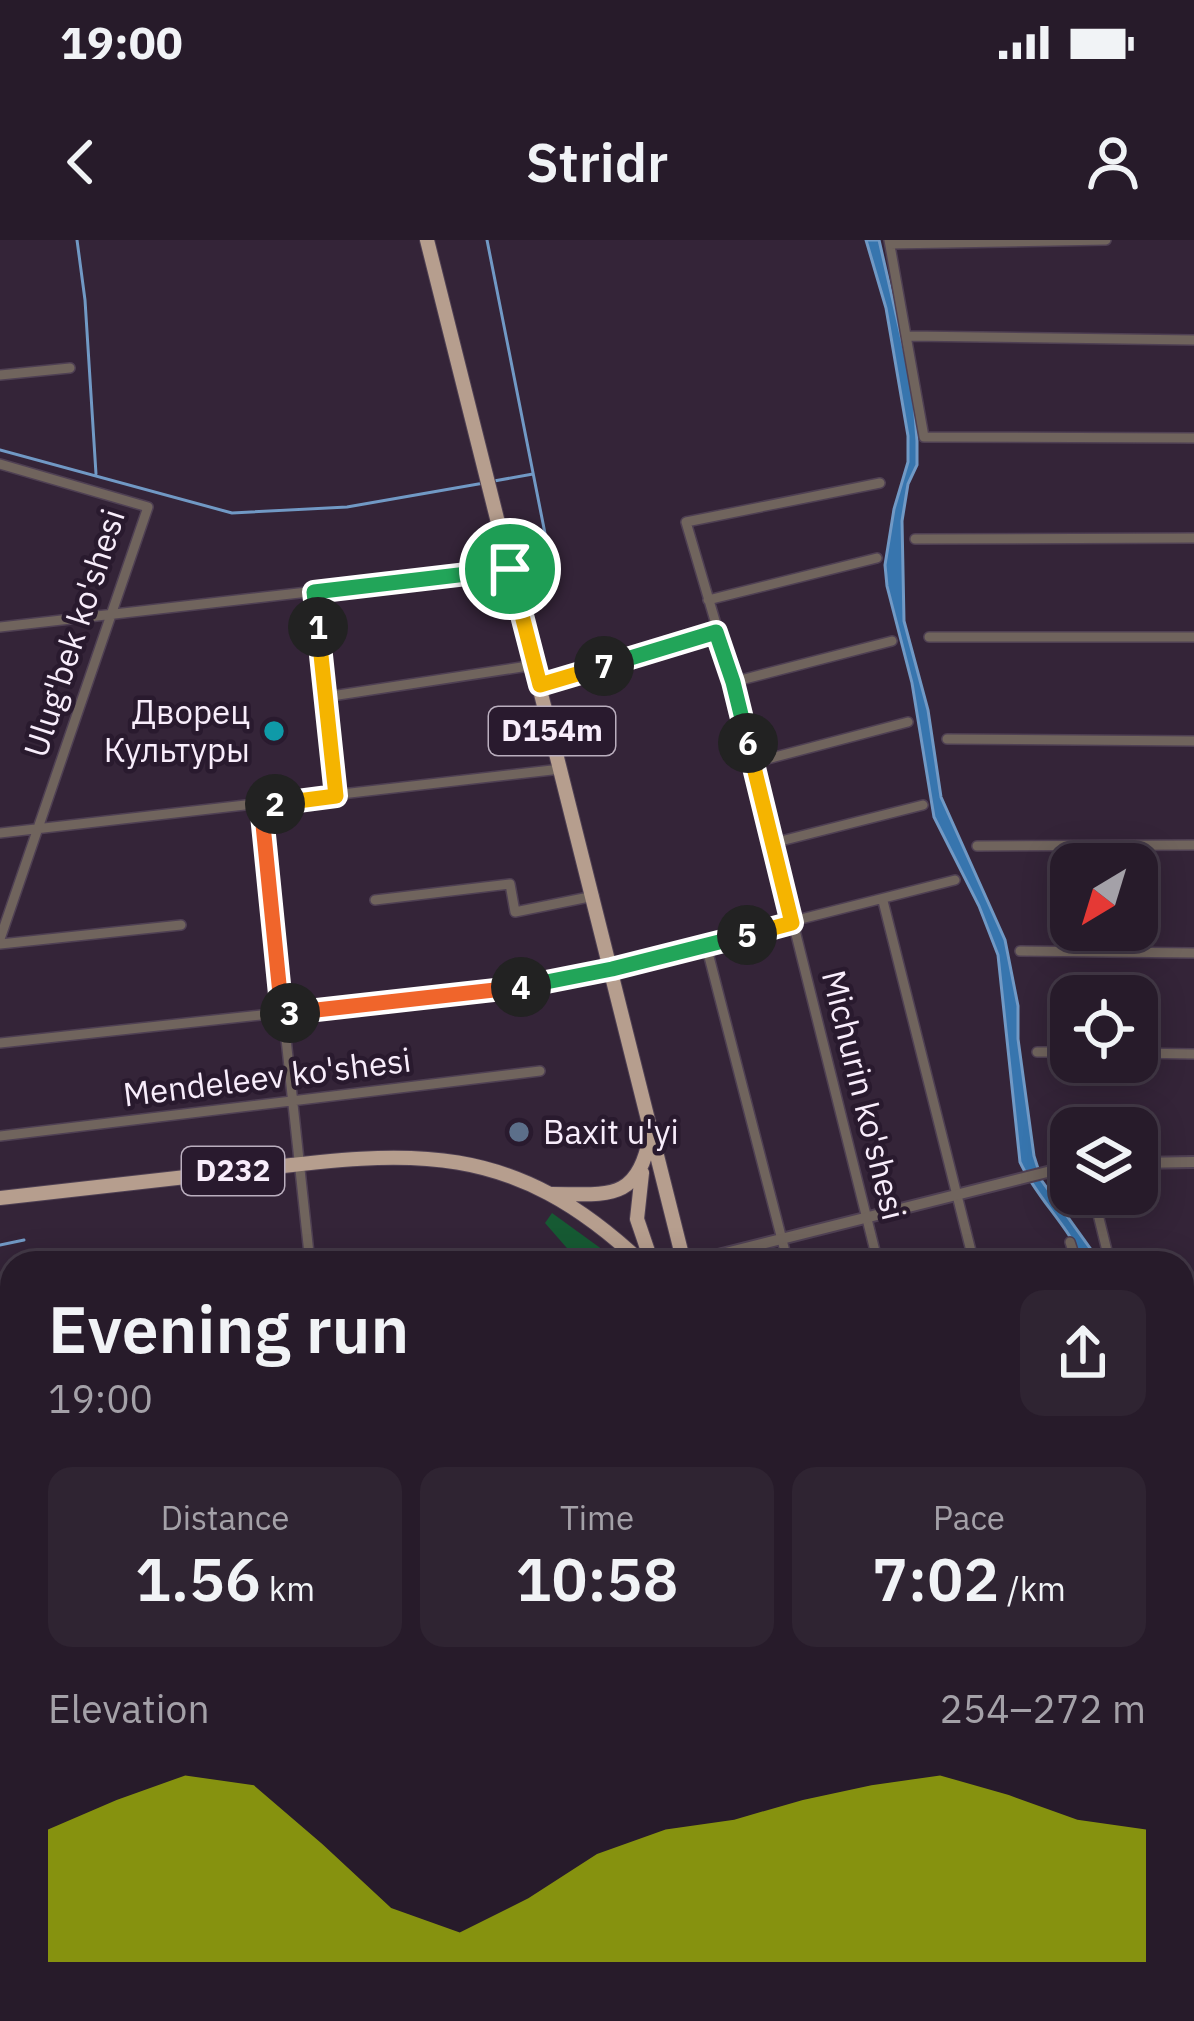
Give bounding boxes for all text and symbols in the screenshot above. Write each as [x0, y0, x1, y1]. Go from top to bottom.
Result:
text: 19:00 [60, 13, 183, 71]
text: Stridr [526, 127, 668, 197]
icon: back [48, 129, 114, 195]
icon: person [1080, 129, 1146, 195]
street label: Ulug'bek ko'shesi [13, 504, 134, 762]
pin [459, 518, 561, 620]
icon: arrive [477, 536, 543, 602]
pin: 1 [288, 597, 348, 657]
text: 1 [308, 605, 328, 648]
pin: 7 [574, 636, 634, 696]
text: 7 [594, 644, 614, 687]
place label: Дворец Культуры [104, 690, 250, 771]
road number: D154m [489, 707, 615, 755]
pin: 6 [718, 713, 778, 773]
marker: Дворец Культуры [261, 718, 287, 744]
text: 6 [738, 721, 758, 764]
pin: 2 [245, 774, 305, 834]
text: 2 [265, 782, 285, 825]
north arrow [1050, 843, 1158, 951]
map controls [1050, 843, 1158, 1215]
pin: 5 [717, 905, 777, 965]
text: 5 [737, 913, 757, 956]
pin: 4 [491, 957, 551, 1017]
text: 4 [511, 965, 531, 1008]
street label: Michurin ko'shesi [813, 966, 916, 1224]
button: locate [1050, 975, 1158, 1083]
pin: 3 [260, 983, 320, 1043]
text: 3 [280, 991, 300, 1034]
street label: Mendeleev ko'shesi [121, 1038, 413, 1116]
button: layers [1050, 1107, 1158, 1215]
place label: Baxit u'yi [543, 1110, 679, 1153]
marker: Baxit u'yi [506, 1119, 532, 1145]
road number: D232 [182, 1147, 284, 1195]
text: Evening run [48, 1285, 409, 1371]
button: share [1020, 1290, 1146, 1416]
text: 19:00 [48, 1373, 153, 1424]
text: Distance [161, 1496, 289, 1539]
text: Time [560, 1496, 634, 1539]
text: Pace [933, 1496, 1005, 1539]
text: 1.56 [135, 1539, 261, 1618]
text: 10:58 [515, 1539, 679, 1618]
text: 7:02 [872, 1539, 999, 1618]
text: km [261, 1567, 315, 1610]
text: /km [999, 1567, 1066, 1610]
text: Elevation [48, 1683, 210, 1734]
text: 254–272 m [939, 1683, 1146, 1734]

